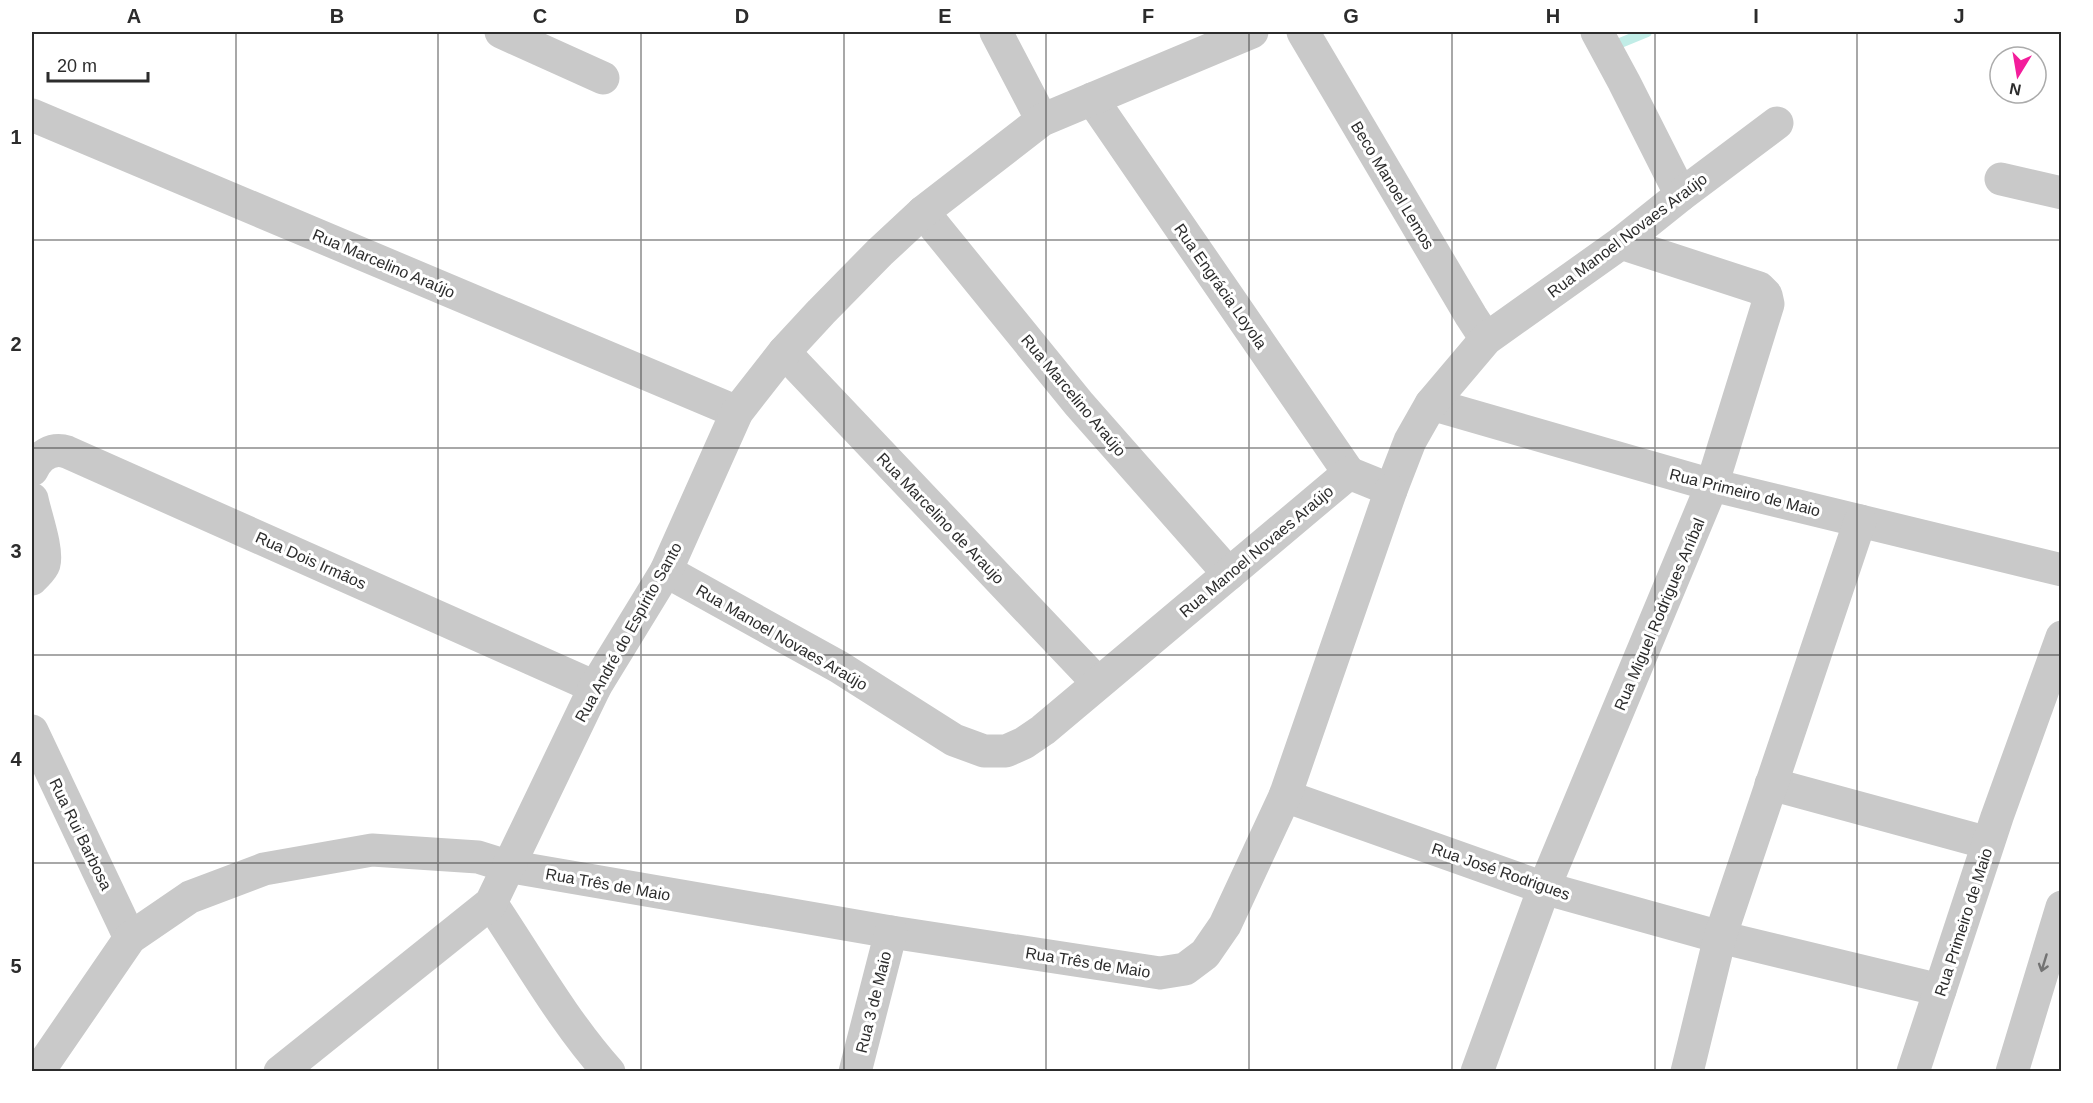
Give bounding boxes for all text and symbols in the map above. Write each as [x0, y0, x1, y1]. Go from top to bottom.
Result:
text: A [127, 5, 141, 27]
text: B [330, 5, 344, 27]
text: C [533, 5, 547, 27]
text: D [735, 5, 749, 27]
text: E [938, 5, 952, 27]
text: F [1142, 5, 1154, 27]
text: G [1343, 5, 1359, 27]
text: H [1546, 5, 1560, 27]
text: I [1753, 5, 1759, 27]
text: J [1953, 5, 1965, 27]
scale bar [48, 45, 148, 83]
north arrow [1988, 45, 2048, 105]
text: 20 m [57, 56, 97, 76]
text: N [2008, 80, 2023, 99]
street label: Beco Manoel Lemos [1348, 118, 1437, 252]
text: 1 [10, 126, 22, 148]
street label: Rua Manoel Novaes Araújo [1544, 170, 1710, 301]
street label: Rua Engrácia Loyola [1171, 221, 1270, 352]
street label: Rua Marcelino Araújo [310, 226, 458, 301]
street label: Rua Marcelino Araújo [1018, 331, 1129, 459]
text: 2 [10, 333, 22, 355]
street label: Rua Marcelino de Araujo [874, 449, 1008, 587]
street label: Rua Primeiro de Maio [1668, 466, 1822, 519]
street label: Rua Manoel Novaes Araújo [1176, 482, 1336, 620]
street label: Rua Miguel Rodrigues Aníbal [1611, 515, 1708, 713]
street label: Rua Dois Irmãos [253, 528, 369, 592]
street label: Rua André do Espírito Santo [572, 539, 685, 725]
text: 3 [10, 540, 22, 562]
street label: Rua Manoel Novaes Araújo [693, 581, 870, 694]
text: 4 [10, 748, 22, 770]
street label: Rua Rui Barbosa [46, 776, 115, 893]
street label: Rua José Rodrigues [1430, 840, 1572, 903]
street label: Rua Primeiro de Maio [1931, 846, 1995, 998]
street label: Rua Três de Maio [544, 865, 672, 904]
street label: Rua Três de Maio [1024, 944, 1152, 981]
street label: Rua 3 de Maio [853, 949, 894, 1055]
one-way arrow [2038, 953, 2049, 972]
text: 5 [10, 955, 22, 977]

